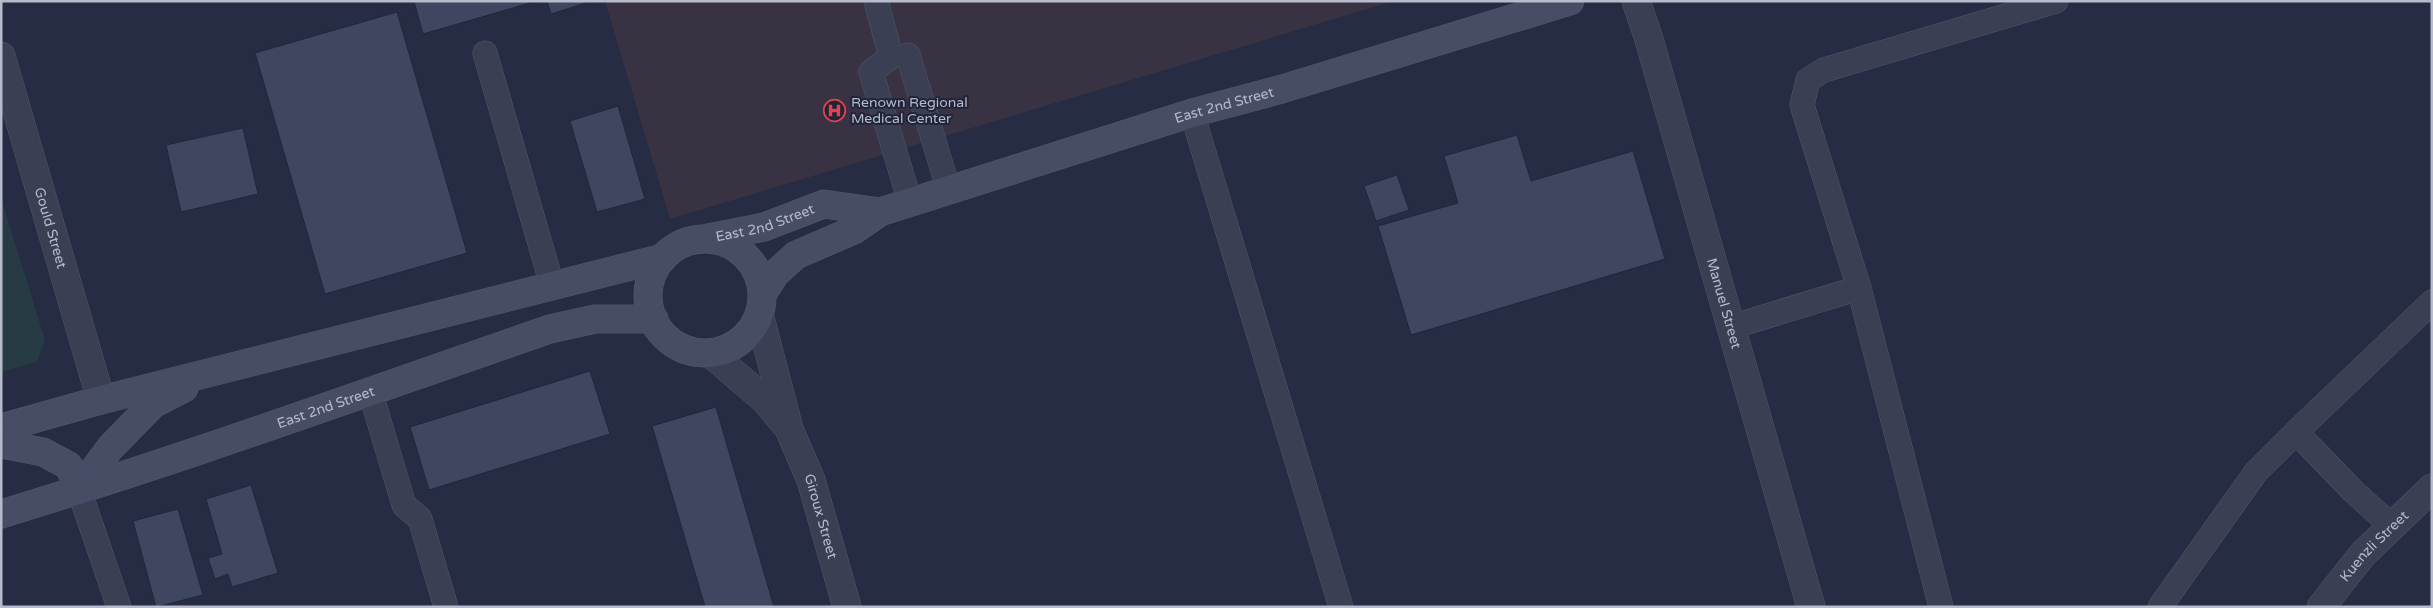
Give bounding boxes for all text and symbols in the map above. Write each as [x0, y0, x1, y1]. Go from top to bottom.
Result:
street label: East 2nd Street [1172, 83, 1276, 127]
place label: Renown Regional Medical Center [851, 94, 968, 127]
hospital icon: Renown Regional Medical Center [823, 98, 847, 122]
street label: Gould Street [31, 185, 71, 271]
street label: East 2nd Street [714, 200, 817, 245]
street label: Manuel Street [1703, 256, 1746, 351]
street label: East 2nd Street [275, 382, 377, 432]
street label: Giroux Street [801, 471, 842, 561]
street label: Kuenzli Street [2336, 506, 2412, 585]

